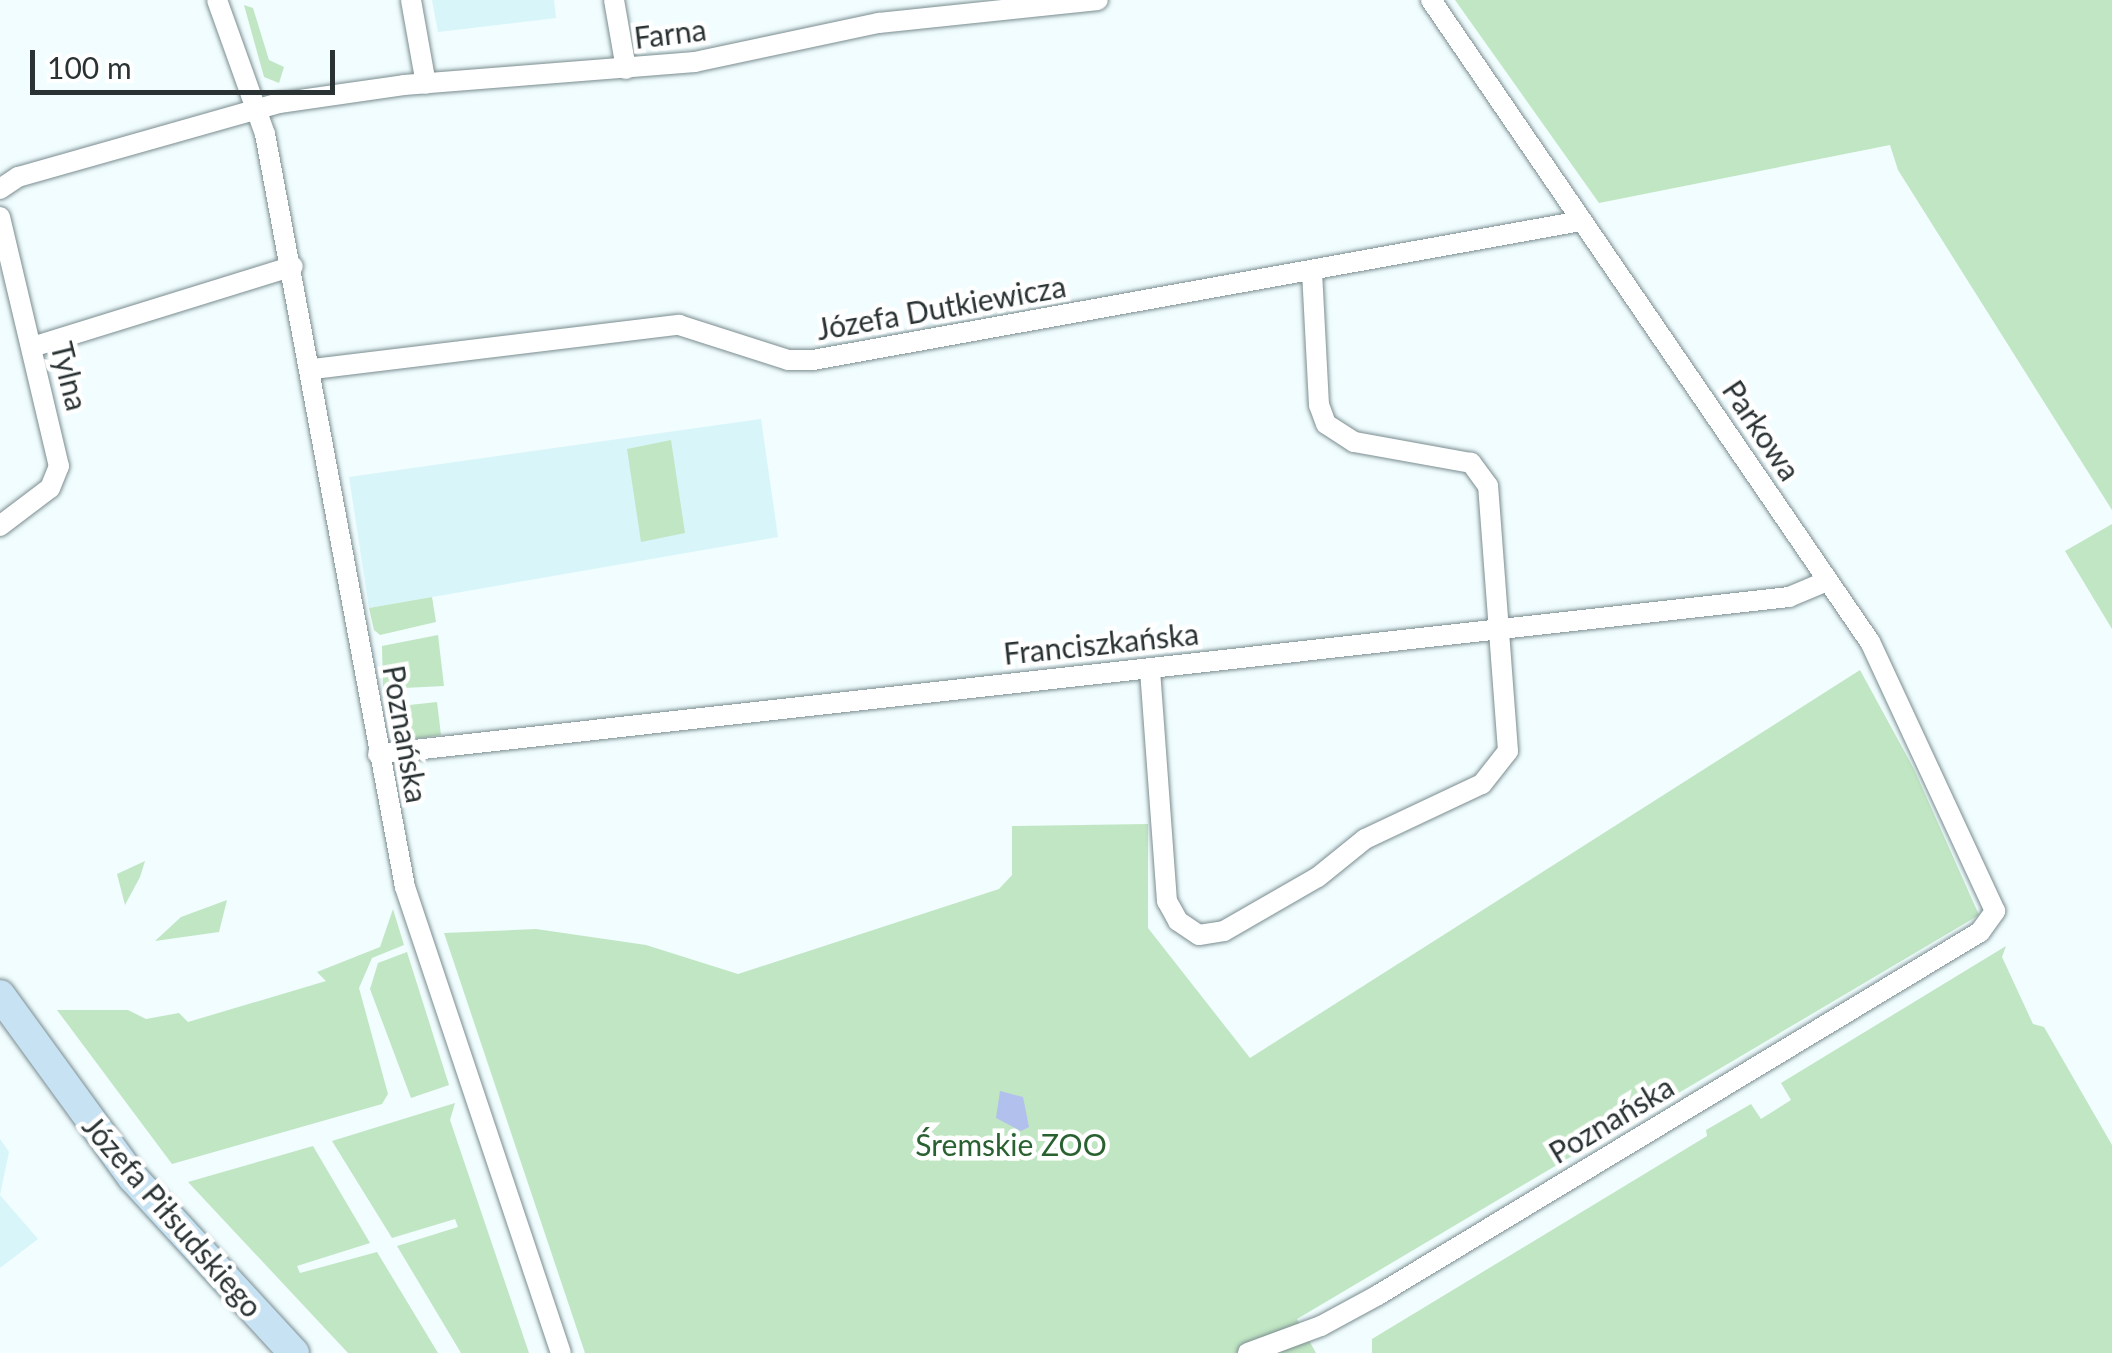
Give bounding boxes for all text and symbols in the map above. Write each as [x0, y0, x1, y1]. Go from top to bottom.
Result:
street label: Farna [632, 11, 708, 55]
scale bar [35, 30, 340, 92]
text: 100 m [47, 49, 132, 85]
street label: Józefa Dutkiewicza [814, 267, 1068, 347]
street label: Tylna [44, 338, 96, 414]
street label: Parkowa [1716, 373, 1808, 487]
street label: Franciszkańska [1002, 615, 1200, 671]
street label: Poznańska [376, 662, 436, 806]
street label: Poznańska [1542, 1068, 1680, 1170]
street label: Józefa Piłsudskiego [76, 1108, 270, 1324]
park label: Śremskie ZOO [915, 1126, 1107, 1162]

